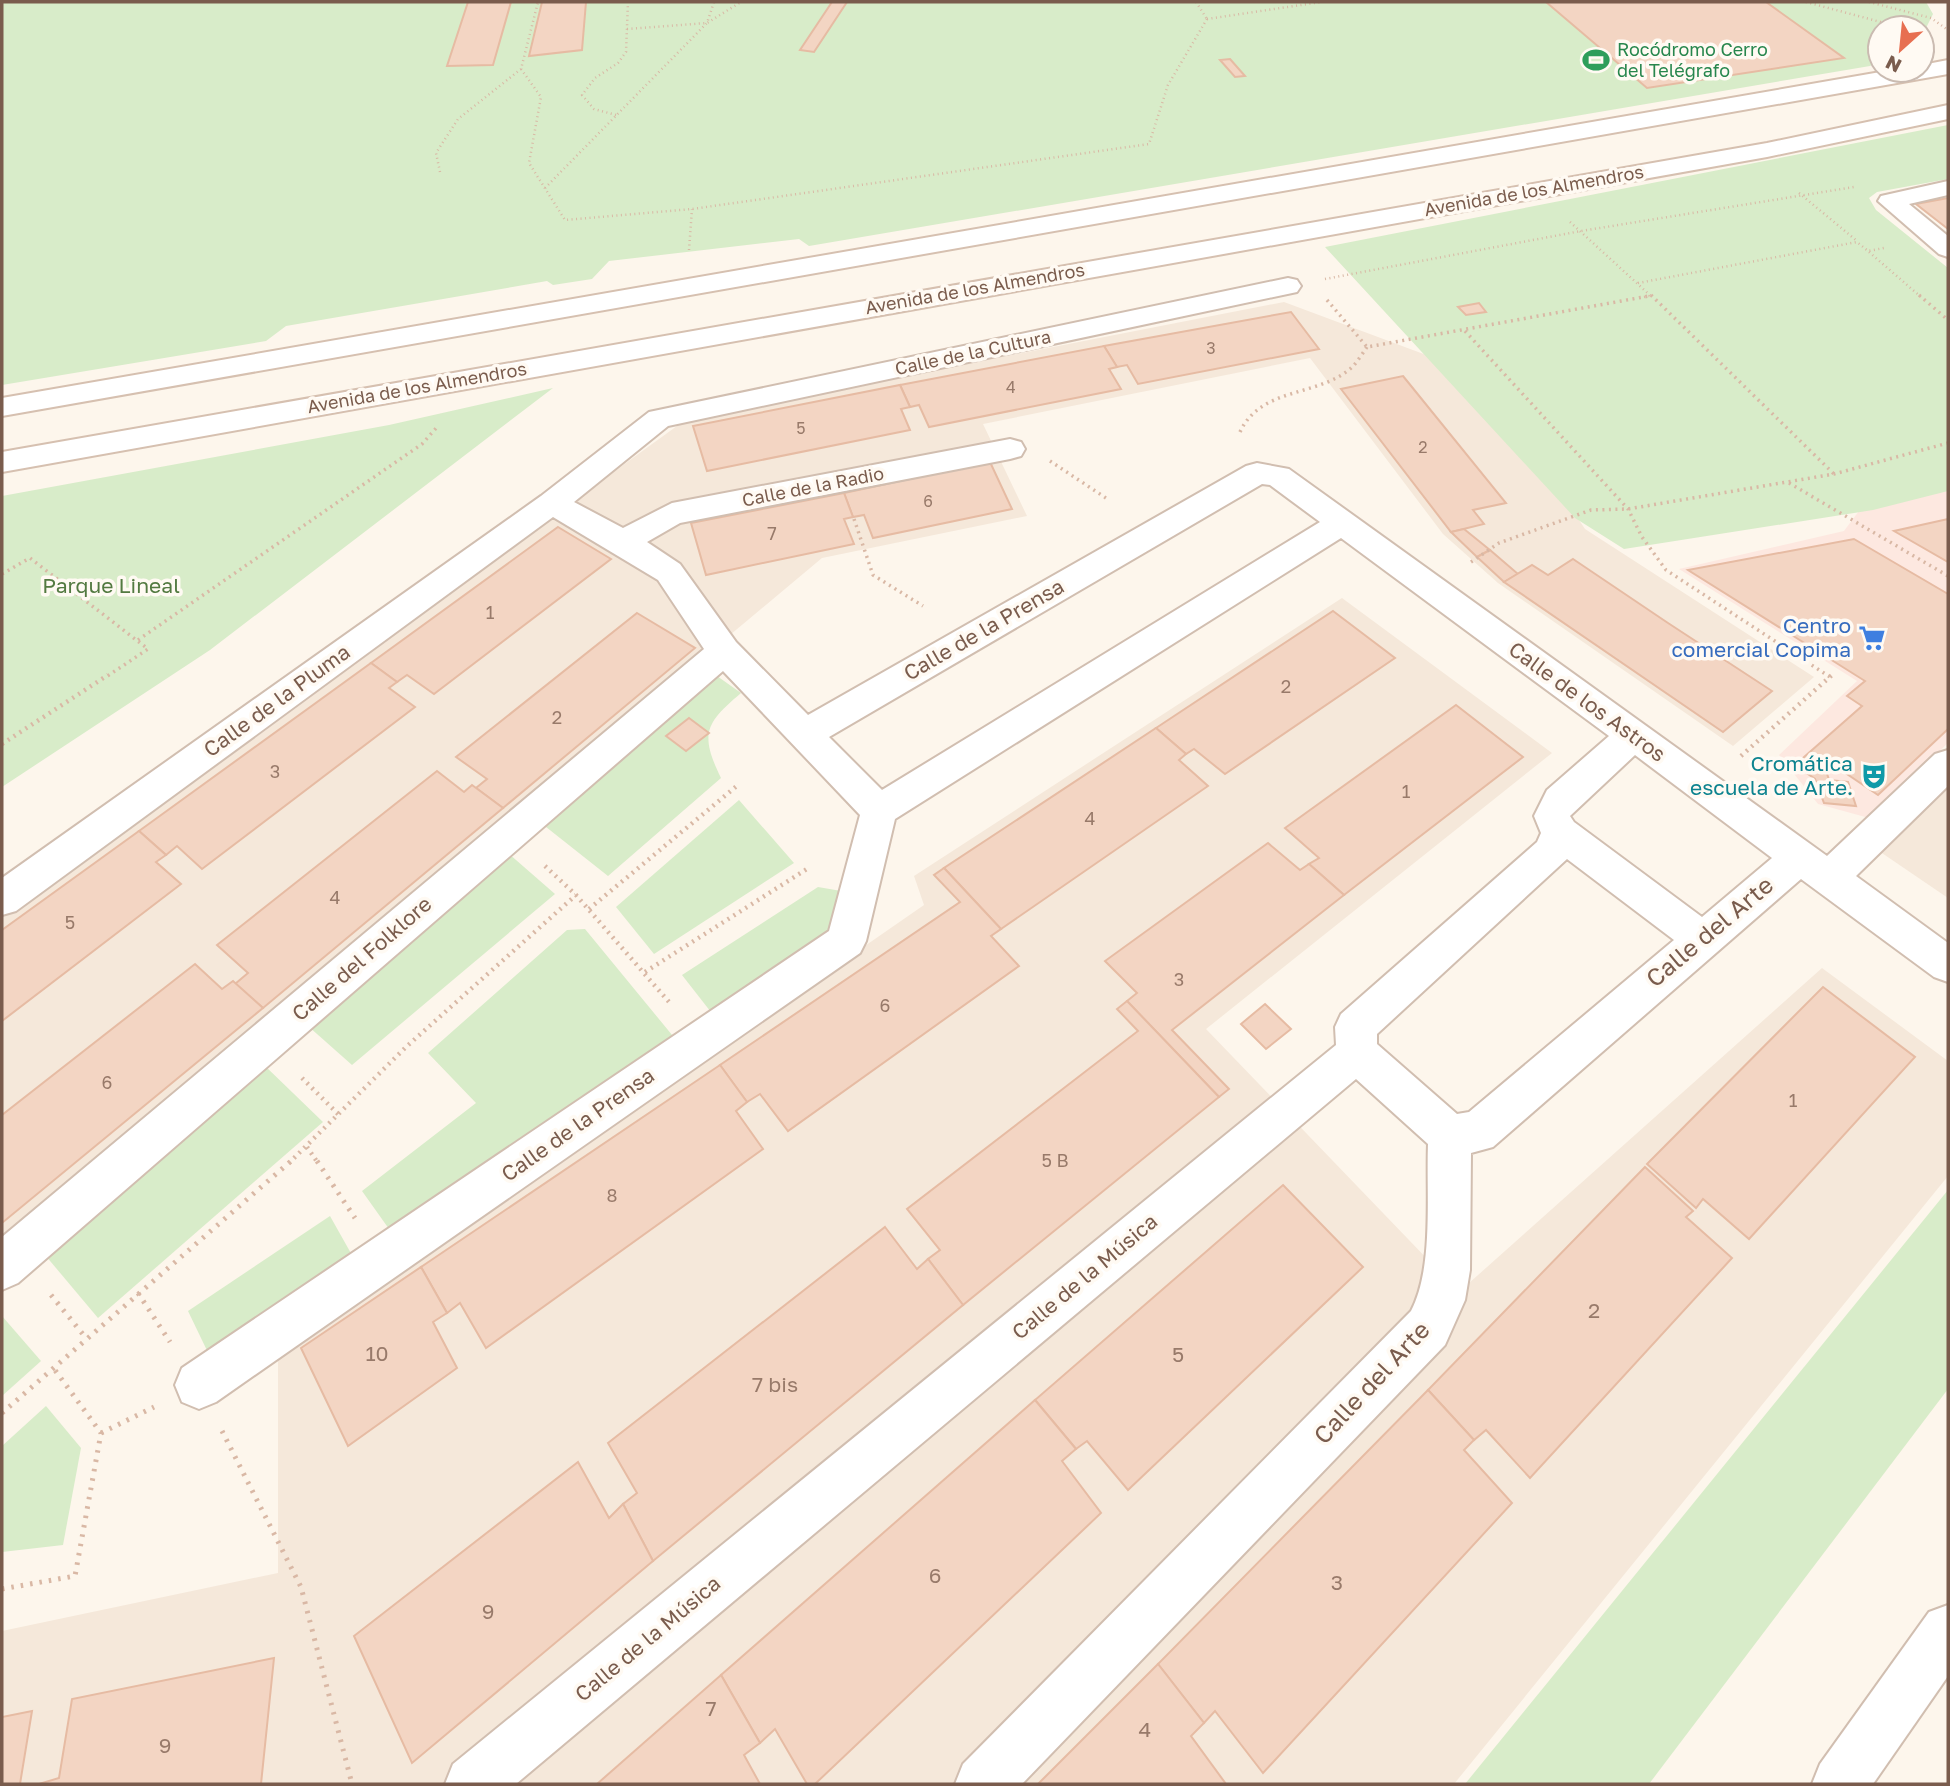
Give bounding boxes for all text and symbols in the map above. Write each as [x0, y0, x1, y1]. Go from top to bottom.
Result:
north arrow [1866, 14, 1936, 84]
place label: Rocódromo Cerro del Telégrafo [1617, 38, 1768, 81]
sports icon: Rocódromo Cerro del Telégrafo [1581, 45, 1611, 75]
text: N [1881, 51, 1905, 78]
street label: Avenida de los Almendros [1422, 160, 1645, 220]
street label: Avenida de los Almendros [863, 258, 1086, 318]
street label: Calle de la Cultura [893, 325, 1053, 379]
house number: 3 [1206, 338, 1216, 358]
street label: Avenida de los Almendros [305, 357, 528, 417]
house number: 4 [1006, 377, 1016, 397]
house number: 5 [796, 418, 806, 438]
house number: 2 [1418, 437, 1428, 457]
street label: Calle de la Radio [740, 461, 886, 511]
house number: 6 [923, 491, 933, 511]
house number: 7 [767, 522, 777, 544]
park label: Parque Lineal [42, 572, 180, 598]
street label: Calle de la Prensa [899, 573, 1068, 686]
house number: 1 [486, 601, 495, 623]
place label: Centro comercial Copima [1671, 612, 1851, 662]
supermarket icon: Centro comercial Copima [1857, 623, 1887, 653]
street label: Calle de los Astros [1504, 635, 1671, 767]
street label: Calle de la Pluma [198, 638, 355, 762]
house number: 2 [1281, 675, 1291, 697]
house number: 2 [552, 706, 562, 728]
place label: Cromática escuela de Arte. [1690, 750, 1853, 800]
house number: 3 [270, 760, 280, 782]
theatre icon: Cromática escuela de Arte. [1859, 761, 1889, 791]
house number: 1 [1402, 780, 1411, 802]
house number: 4 [1085, 807, 1096, 829]
street label: Calle del Arte [1640, 869, 1778, 992]
house number: 4 [330, 886, 341, 908]
street label: Calle del Folklore [286, 891, 437, 1026]
house number: 5 [65, 911, 75, 933]
house number: 3 [1174, 968, 1184, 990]
house number: 6 [880, 994, 890, 1016]
street label: Calle de la Prensa [496, 1062, 659, 1187]
house number: 6 [102, 1071, 112, 1093]
house number: 1 [1789, 1089, 1798, 1111]
house number: 5 B [1042, 1149, 1069, 1171]
house number: 8 [607, 1184, 617, 1206]
street label: Calle de la Música [1006, 1208, 1162, 1345]
house number: 2 [1588, 1297, 1600, 1323]
street label: Calle del Arte [1307, 1315, 1435, 1449]
house number: 10 [365, 1340, 389, 1366]
house number: 5 [1172, 1341, 1184, 1367]
house number: 7 bis [752, 1371, 798, 1397]
house number: 6 [929, 1562, 941, 1588]
house number: 3 [1331, 1569, 1343, 1595]
street label: Calle de la Música [569, 1570, 725, 1707]
house number: 9 [482, 1598, 494, 1624]
house number: 7 [705, 1695, 717, 1721]
house number: 4 [1139, 1716, 1151, 1742]
house number: 9 [159, 1732, 171, 1758]

